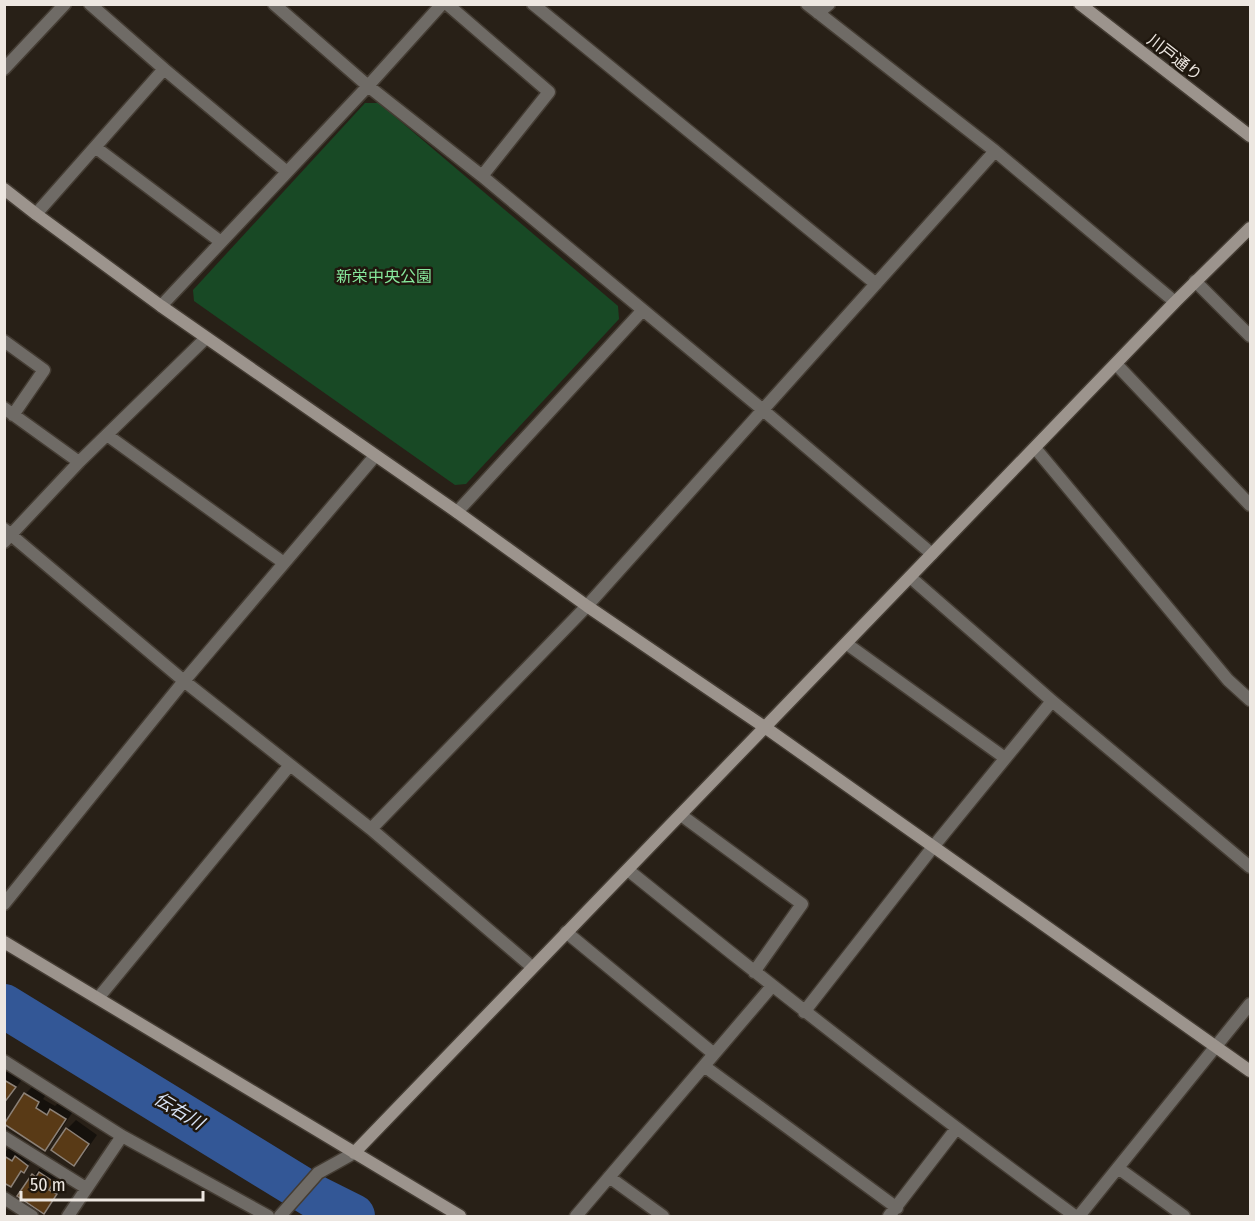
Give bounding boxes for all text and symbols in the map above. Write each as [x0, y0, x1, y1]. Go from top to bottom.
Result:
street label: 川戸通り [1144, 30, 1206, 85]
park label: 新栄中央公園 [336, 267, 432, 286]
water label: 伝右川 [150, 1088, 210, 1135]
scale bar [21, 1164, 202, 1202]
text: 50 m [30, 1174, 66, 1196]

